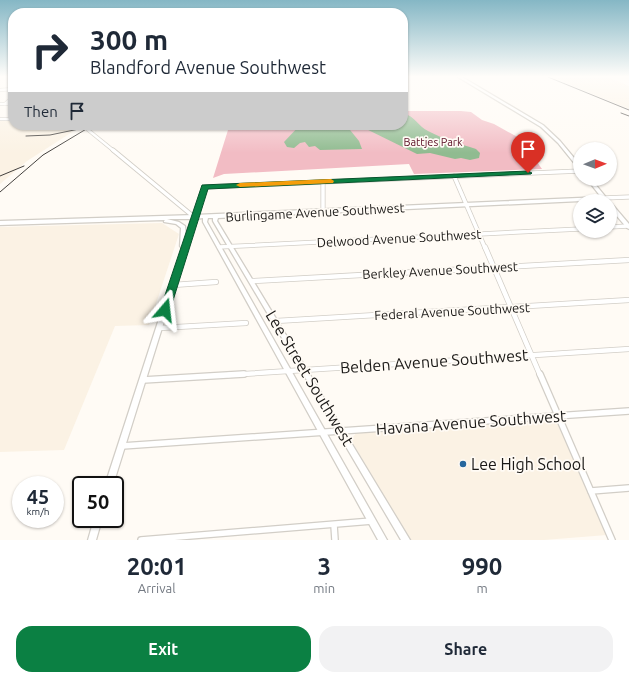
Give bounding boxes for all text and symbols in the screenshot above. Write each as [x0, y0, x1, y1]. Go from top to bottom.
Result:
icon: right [24, 24, 76, 76]
text: 300 m [90, 24, 168, 55]
text: Blandford Avenue Southwest [90, 57, 326, 77]
icon: arrive [66, 100, 88, 122]
text: Then [24, 103, 58, 120]
pin [511, 132, 545, 173]
park label: Battjes Park [403, 136, 463, 148]
icon: arrive [517, 138, 539, 160]
north arrow [573, 142, 617, 186]
map controls [573, 142, 617, 238]
button: layers [573, 194, 617, 238]
street label: Burlingame Avenue Southwest [225, 200, 405, 224]
street label: Delwood Avenue Southwest [316, 227, 482, 249]
street label: Berkley Avenue Southwest [362, 259, 518, 281]
position arrow [144, 289, 186, 331]
street label: Federal Avenue Southwest [374, 300, 530, 322]
street label: Lee Street Southwest [262, 307, 358, 449]
street label: Belden Avenue Southwest [339, 345, 529, 377]
street label: Havana Avenue Southwest [375, 406, 567, 438]
place label: Lee High School [471, 455, 585, 473]
marker: Lee High School [458, 459, 468, 469]
speed limit sign: 50 [72, 476, 124, 528]
text: 45 [27, 485, 49, 508]
text: km/h [26, 506, 50, 517]
text: 20:01 [127, 553, 187, 580]
text: 3 [317, 553, 331, 580]
text: 990 [462, 553, 502, 580]
text: Arrival [138, 581, 176, 595]
text: min [313, 581, 335, 595]
text: m [476, 581, 488, 595]
button: Exit [16, 626, 311, 672]
button: Share [319, 626, 613, 672]

